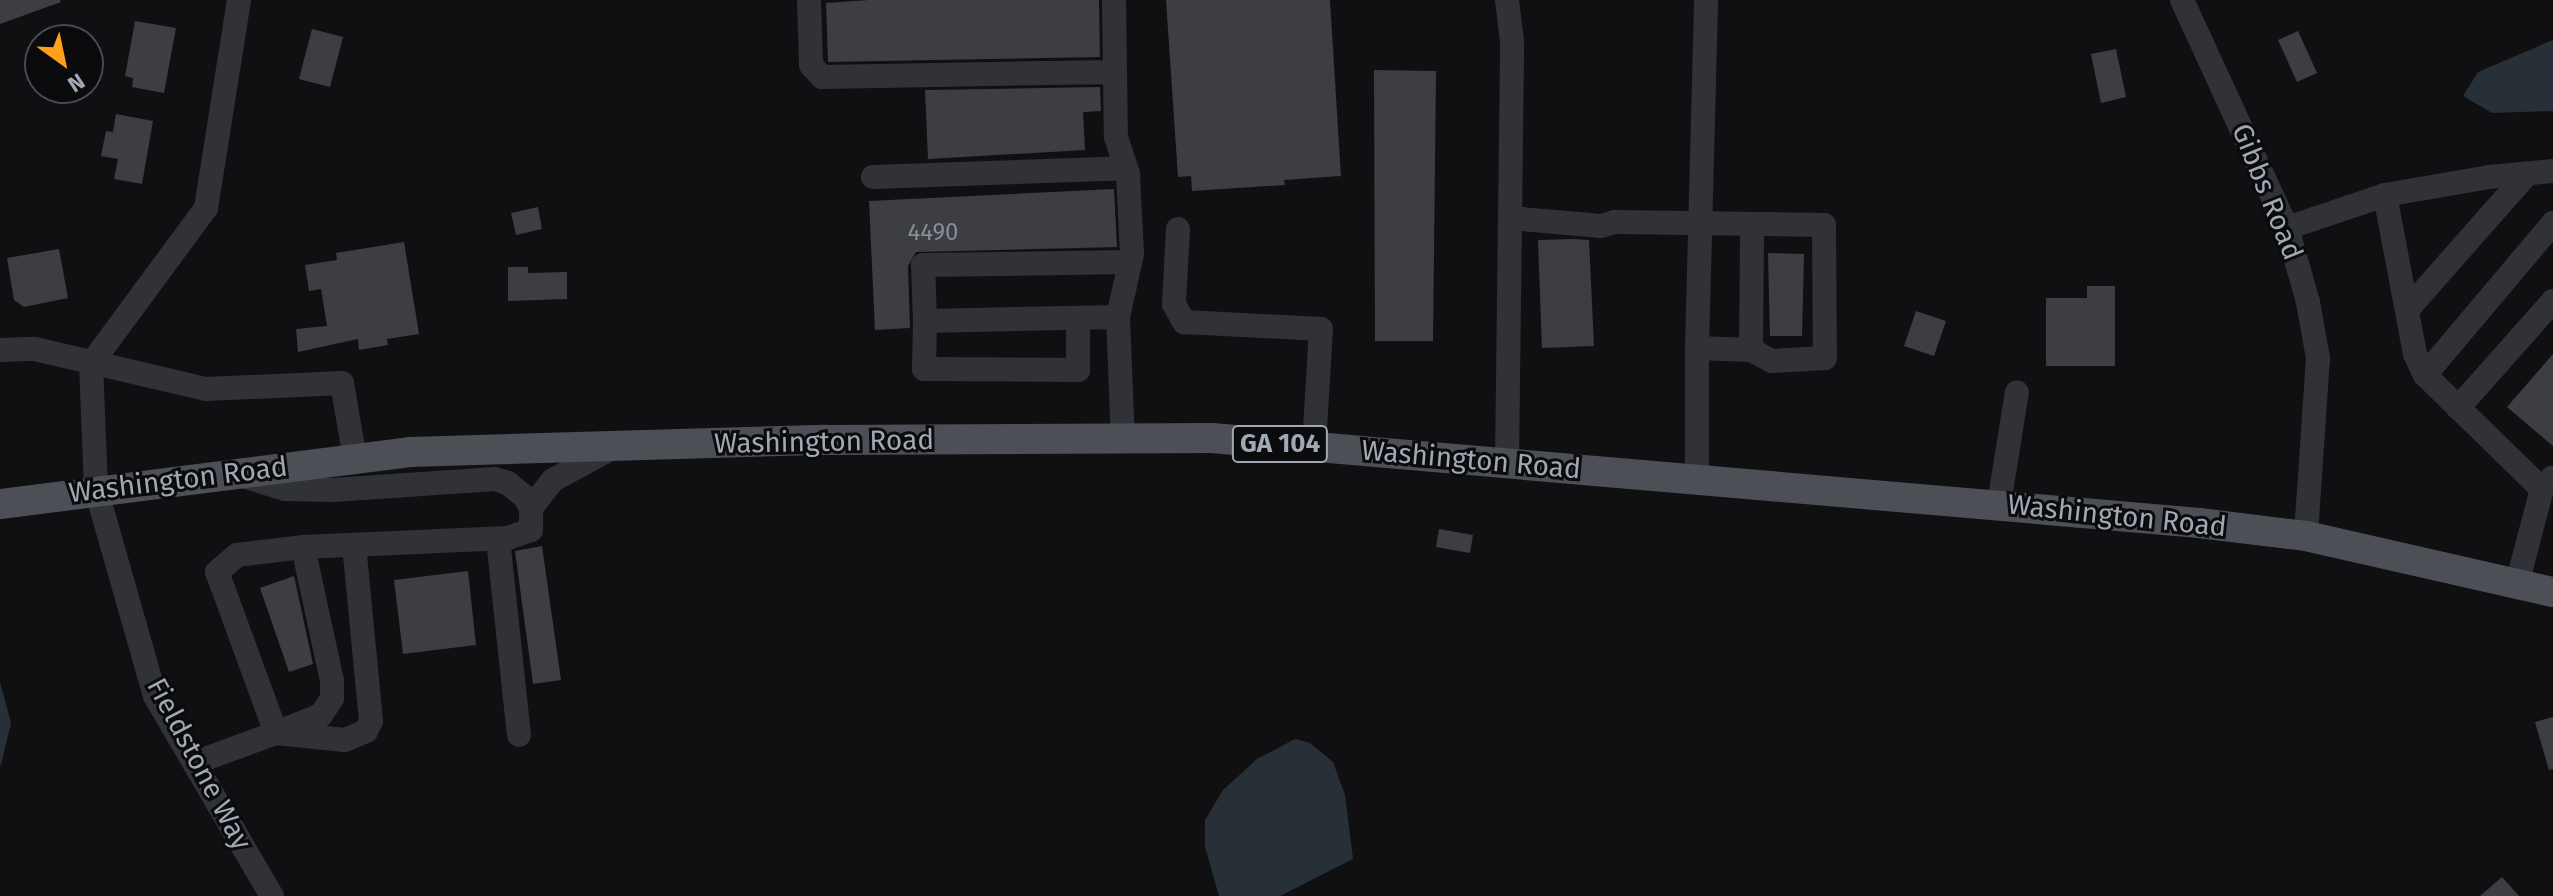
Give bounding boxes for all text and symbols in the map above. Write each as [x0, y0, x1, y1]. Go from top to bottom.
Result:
north arrow [24, 24, 104, 104]
text: N [63, 68, 90, 98]
street label: Gibbs Road [2224, 119, 2310, 265]
house number: 4490 [907, 219, 959, 247]
road number: GA 104 [1230, 422, 1330, 466]
street label: Washington Road [714, 423, 934, 461]
street label: Washington Road [1360, 434, 1582, 486]
street label: Washington Road [67, 450, 289, 510]
street label: Washington Road [2006, 488, 2228, 544]
street label: Fieldstone Way [140, 672, 258, 856]

